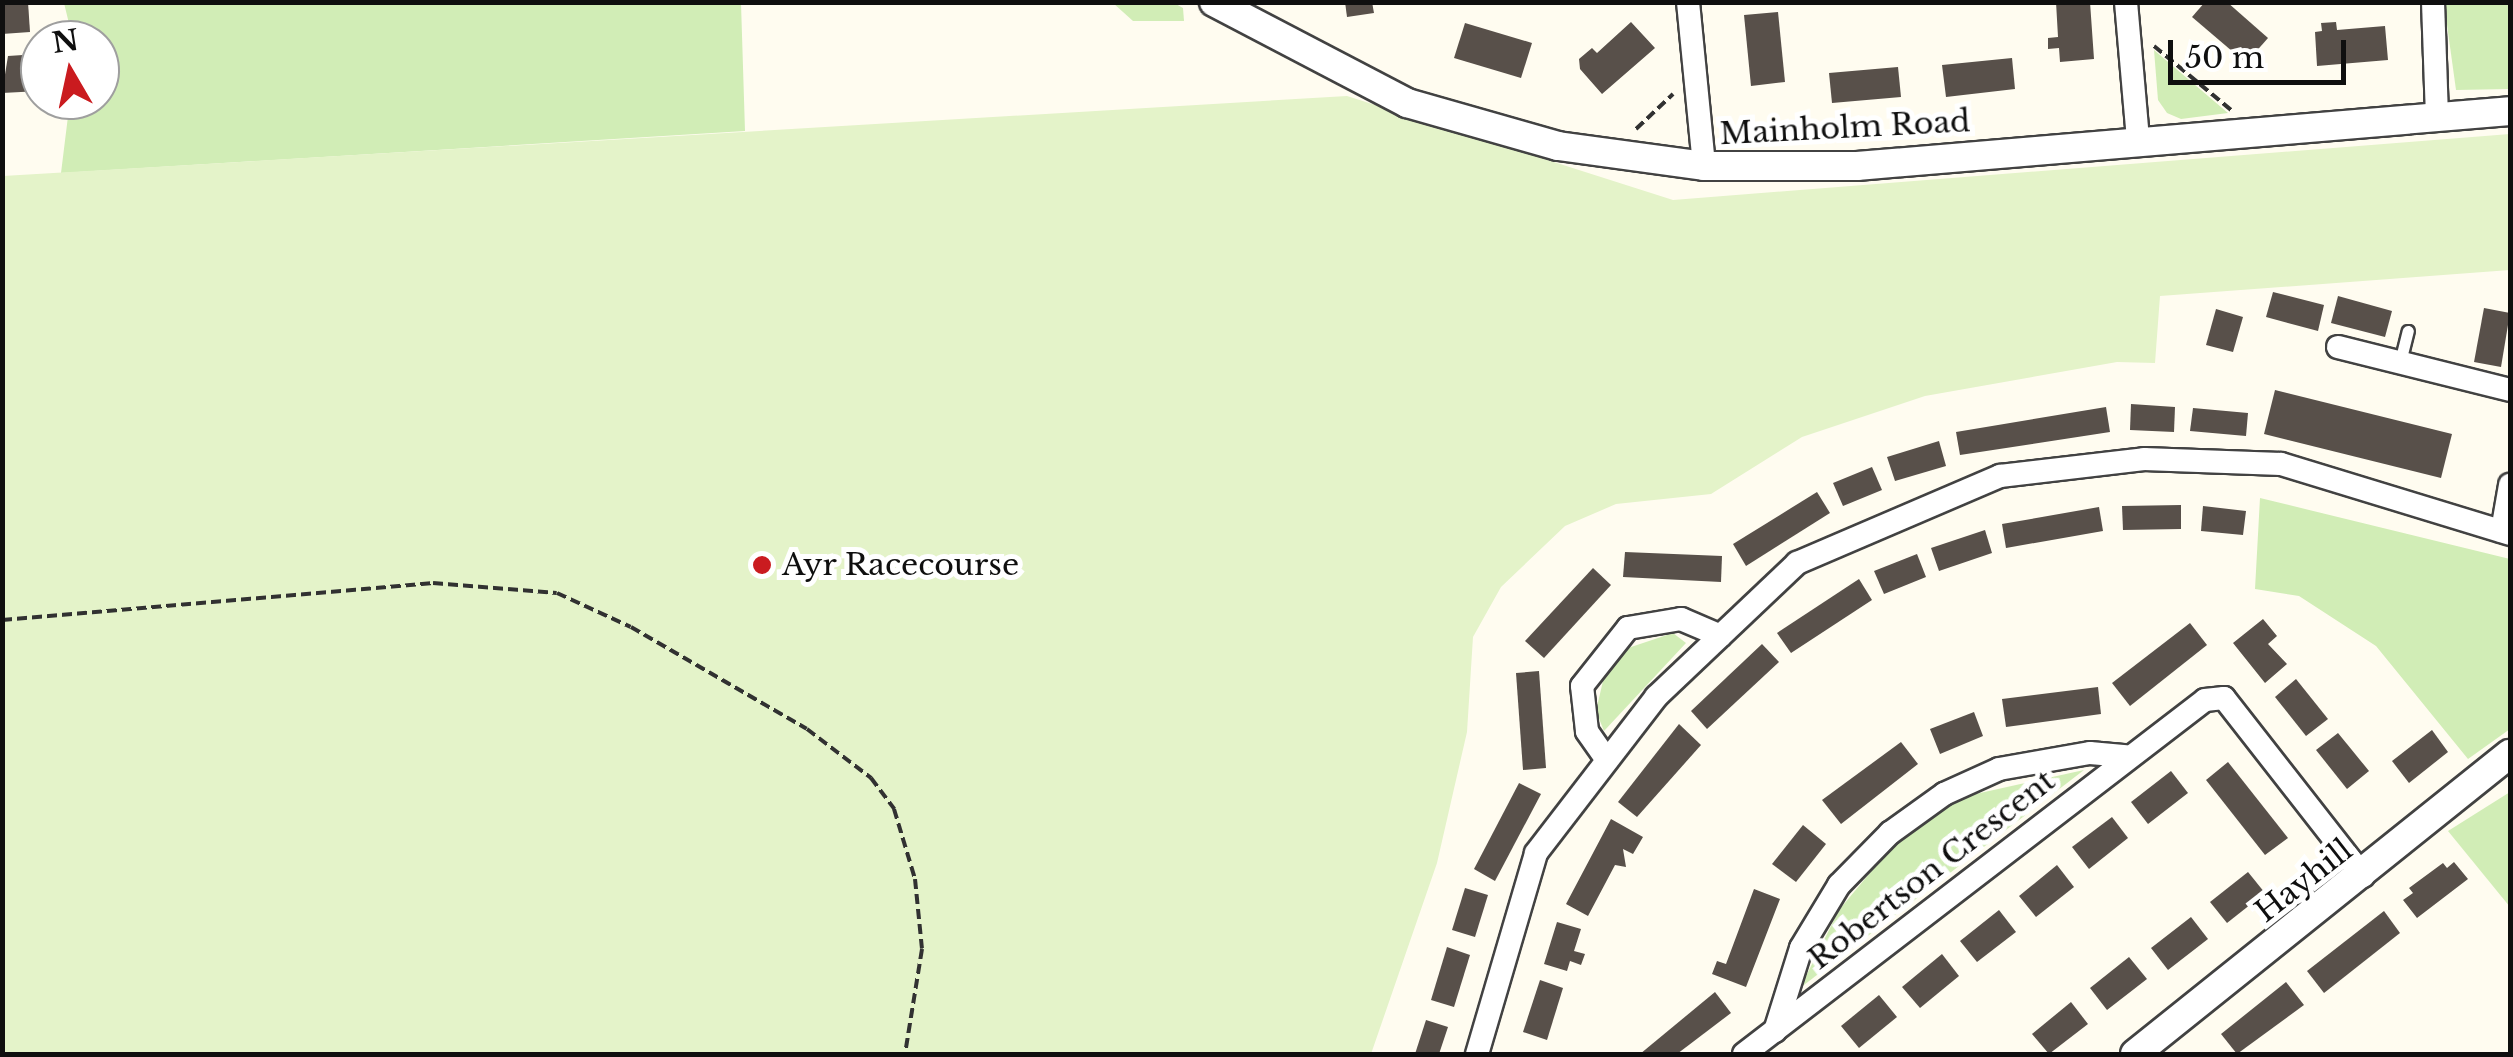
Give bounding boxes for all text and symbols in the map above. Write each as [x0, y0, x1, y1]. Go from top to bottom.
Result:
north arrow [20, 20, 120, 120]
scale bar [2173, 20, 2350, 82]
text: N [50, 23, 81, 61]
text: 50 m [2185, 39, 2264, 76]
street label: Mainholm Road [1719, 103, 1971, 153]
place label: Ayr Racecourse [782, 547, 1020, 583]
marker: Ayr Racecourse [751, 554, 773, 576]
street label: Robertson Crescent [1802, 763, 2062, 977]
street label: Hayhill [2248, 832, 2360, 930]

